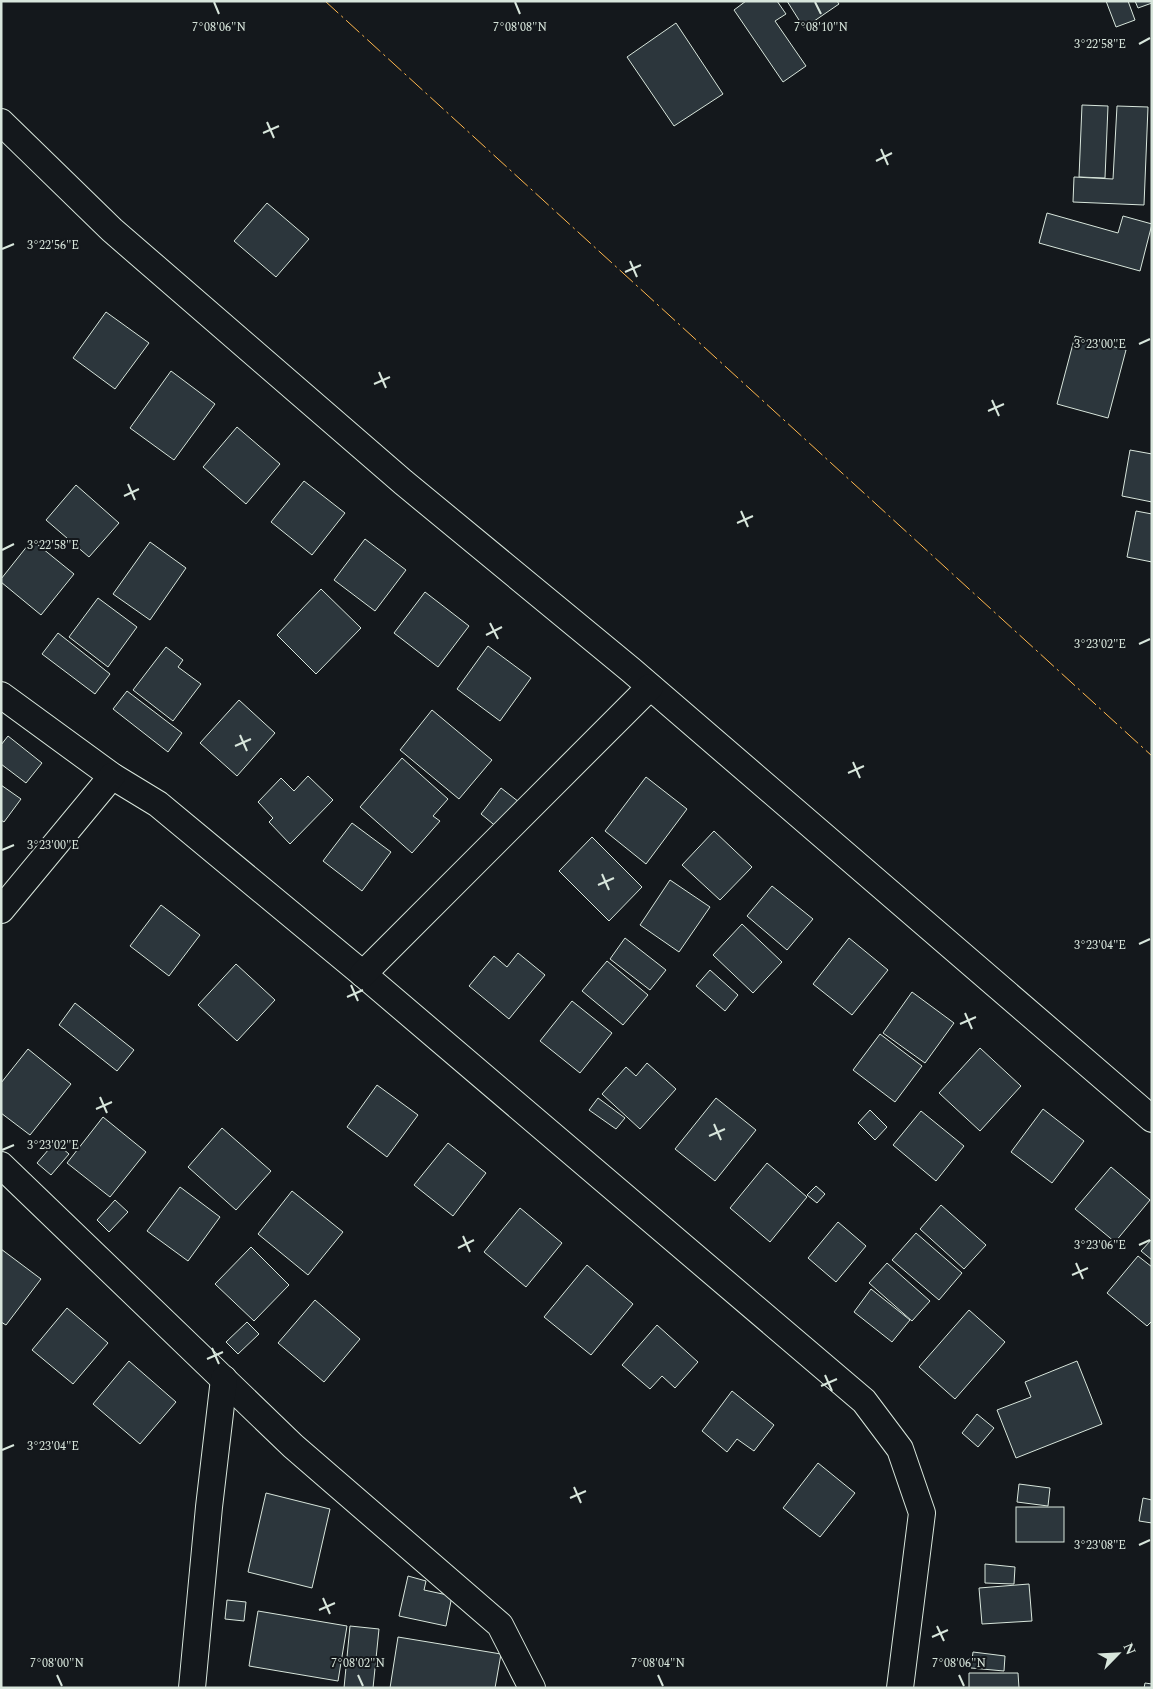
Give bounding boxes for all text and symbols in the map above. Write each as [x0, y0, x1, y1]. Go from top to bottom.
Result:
text: 7°08'06"N [192, 18, 246, 37]
text: 7°08'08"N [493, 18, 547, 37]
text: 7°08'10"N [794, 18, 848, 37]
text: 3°22'58"E [1074, 35, 1126, 54]
text: 3°22'56"E [27, 236, 79, 255]
text: 3°23'00"E [1074, 335, 1126, 354]
text: 3°22'58"E [27, 536, 79, 555]
text: 3°23'02"E [1074, 635, 1126, 654]
text: 3°23'00"E [27, 836, 79, 855]
text: 3°23'04"E [1074, 936, 1126, 955]
text: 3°23'02"E [27, 1136, 79, 1155]
text: 3°23'06"E [1074, 1236, 1126, 1255]
text: 3°23'04"E [27, 1437, 79, 1456]
text: 3°23'08"E [1074, 1536, 1126, 1555]
north arrow [1093, 1629, 1143, 1679]
text: N [1118, 1639, 1141, 1658]
text: 7°08'00"N [30, 1654, 84, 1673]
text: 7°08'02"N [331, 1654, 385, 1673]
text: 7°08'04"N [631, 1654, 685, 1673]
text: 7°08'06"N [932, 1654, 986, 1673]

